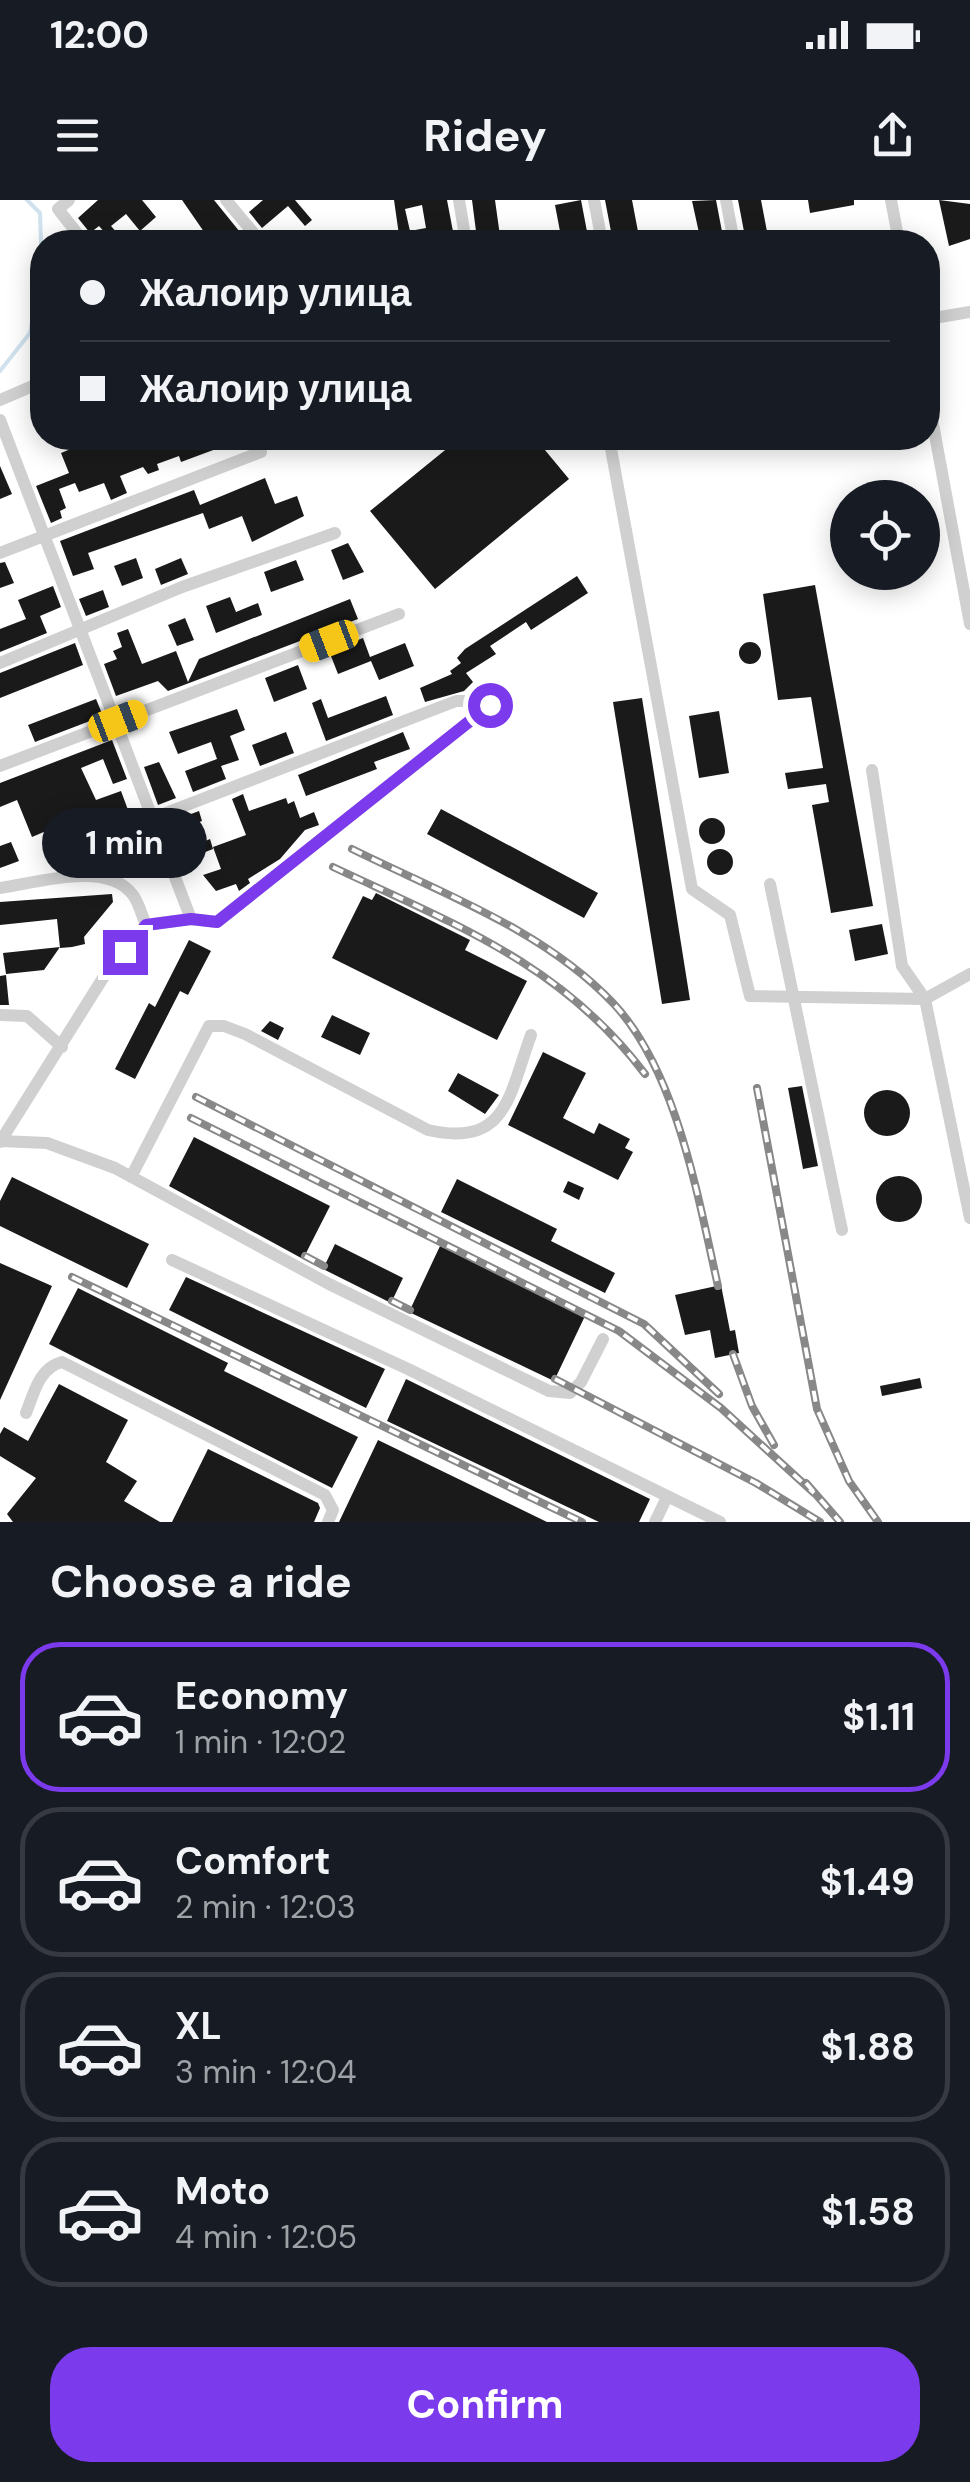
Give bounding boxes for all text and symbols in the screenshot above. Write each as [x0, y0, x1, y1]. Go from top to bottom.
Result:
text: 12:00 [50, 10, 149, 60]
text: Ridey [423, 106, 547, 165]
icon: menu [50, 108, 105, 163]
icon: share [865, 108, 920, 163]
text: Жалоир улица [140, 268, 411, 318]
text: Жалоир улица [140, 364, 411, 414]
map controls [830, 480, 940, 590]
button: locate [830, 480, 940, 590]
car [296, 616, 362, 666]
route start [468, 683, 513, 728]
car [85, 696, 151, 746]
callout: 1 min [42, 807, 208, 877]
text: 1 min [86, 822, 163, 864]
route end [103, 930, 148, 975]
text: Choose a ride [50, 1552, 352, 1611]
text: Economy [175, 1671, 348, 1721]
icon: car [55, 1672, 145, 1762]
text: $1.11 [842, 1692, 915, 1742]
text: 1 min · 12:02 [175, 1721, 346, 1763]
text: Comfort [175, 1836, 331, 1886]
icon: car [55, 1837, 145, 1927]
text: $1.49 [820, 1857, 915, 1907]
text: 2 min · 12:03 [175, 1886, 356, 1928]
text: XL [175, 2001, 222, 2051]
icon: car [55, 2002, 145, 2092]
text: $1.88 [821, 2022, 915, 2072]
text: 3 min · 12:04 [175, 2051, 357, 2093]
text: Moto [175, 2166, 270, 2216]
icon: car [55, 2167, 145, 2257]
text: $1.58 [821, 2187, 915, 2237]
text: 4 min · 12:05 [175, 2216, 357, 2258]
button: Confirm [50, 2347, 920, 2462]

